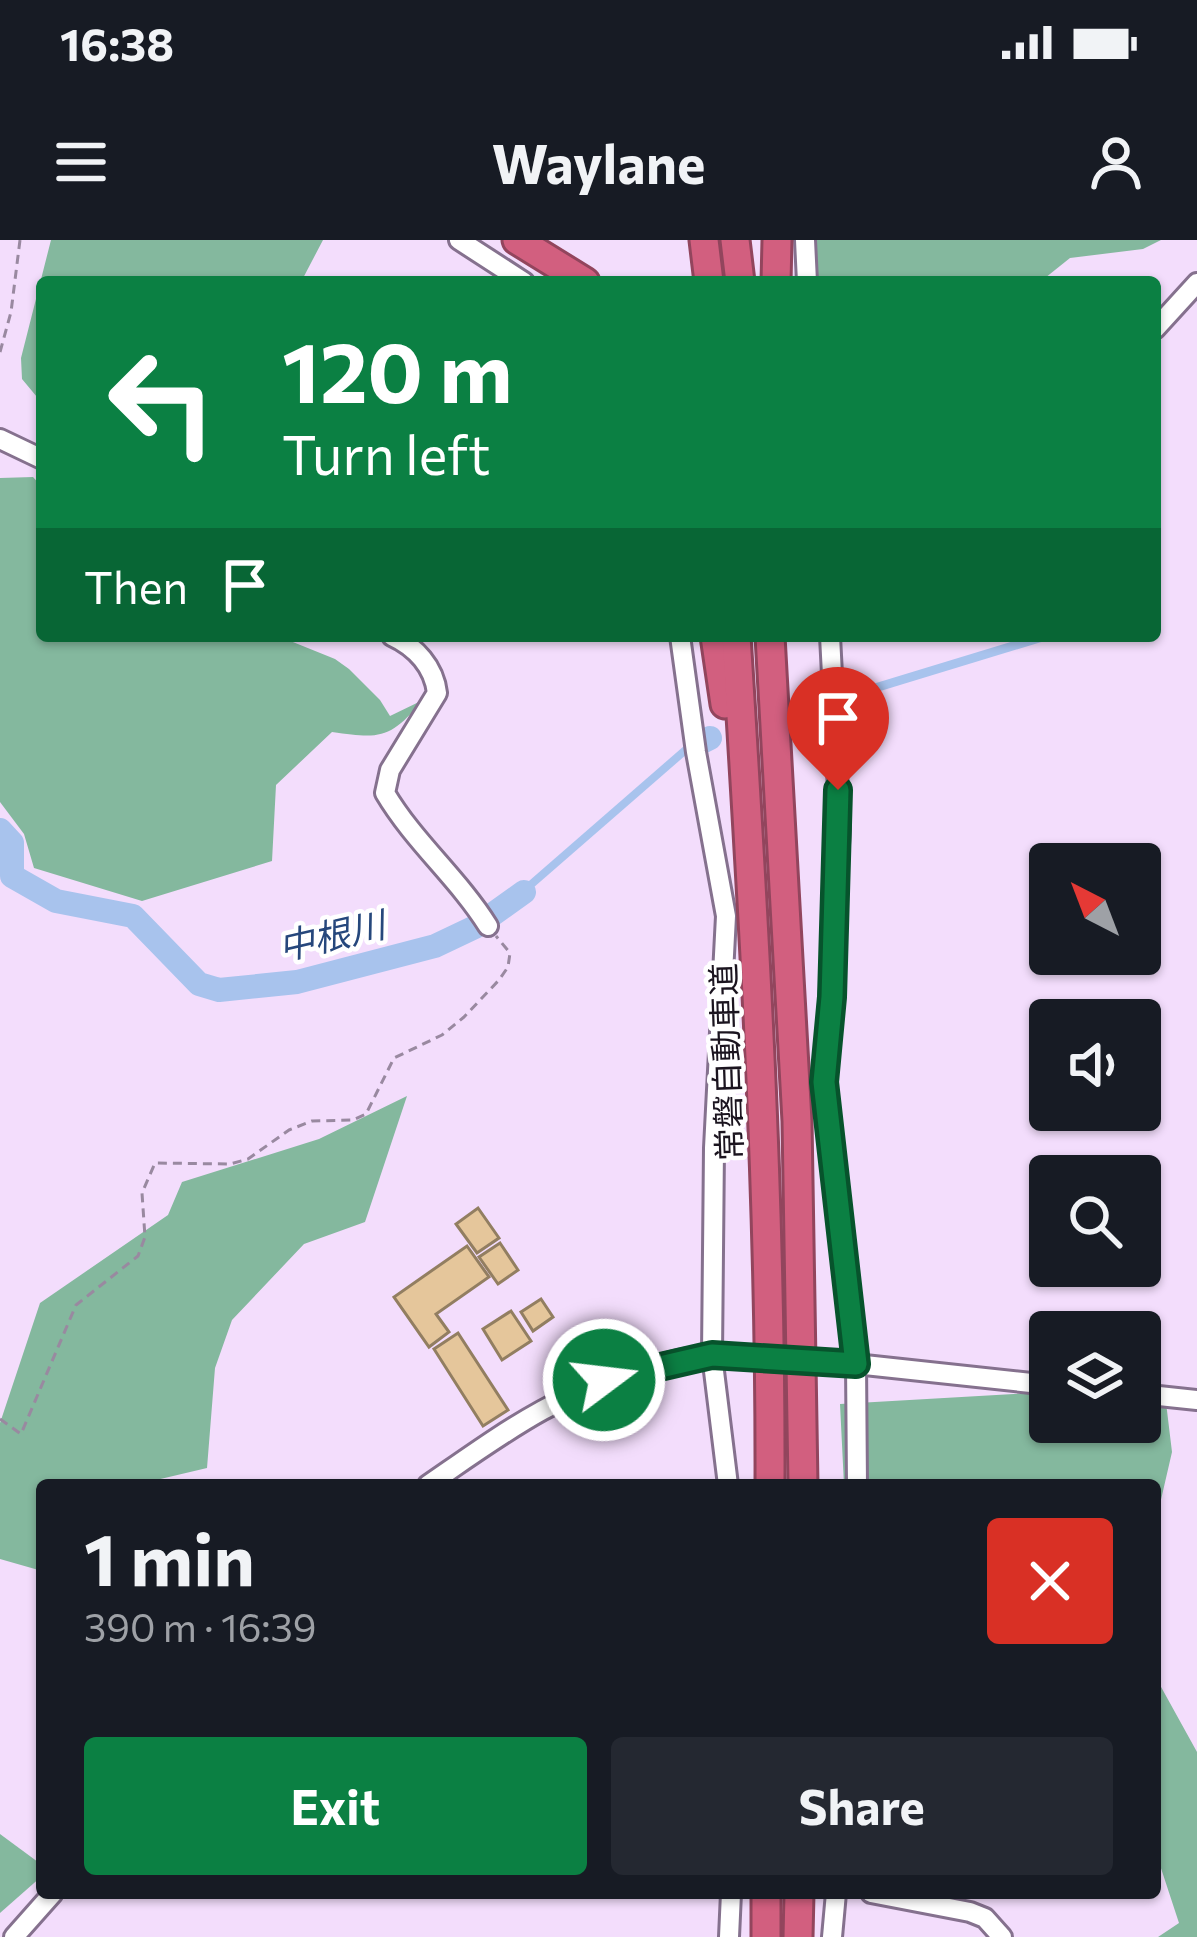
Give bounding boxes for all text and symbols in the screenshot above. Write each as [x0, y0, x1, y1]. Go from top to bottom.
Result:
text: 16:38 [60, 15, 174, 70]
icon: menu [48, 129, 114, 195]
text: Waylane [492, 129, 705, 195]
icon: person [1083, 129, 1149, 195]
text: 120 m [282, 318, 512, 420]
icon: left [84, 324, 240, 480]
text: Turn left [282, 420, 490, 486]
icon: arrive [212, 552, 278, 618]
text: Then [84, 558, 188, 613]
pin [787, 667, 889, 790]
icon: arrive [805, 685, 871, 751]
north arrow [1029, 843, 1161, 975]
map controls [1029, 843, 1161, 1443]
water label: 中根川 [273, 900, 392, 968]
street label: 常磐自動車道 [701, 962, 749, 1162]
button: sound [1029, 999, 1161, 1131]
button: search [1029, 1155, 1161, 1287]
button: layers [1029, 1311, 1161, 1443]
position arrow [541, 1317, 667, 1443]
text: 1 min [84, 1513, 255, 1601]
button: close [987, 1518, 1113, 1644]
text: 390 m · 16:39 [84, 1602, 316, 1650]
button: Exit [84, 1737, 587, 1875]
button: Share [611, 1737, 1113, 1875]

